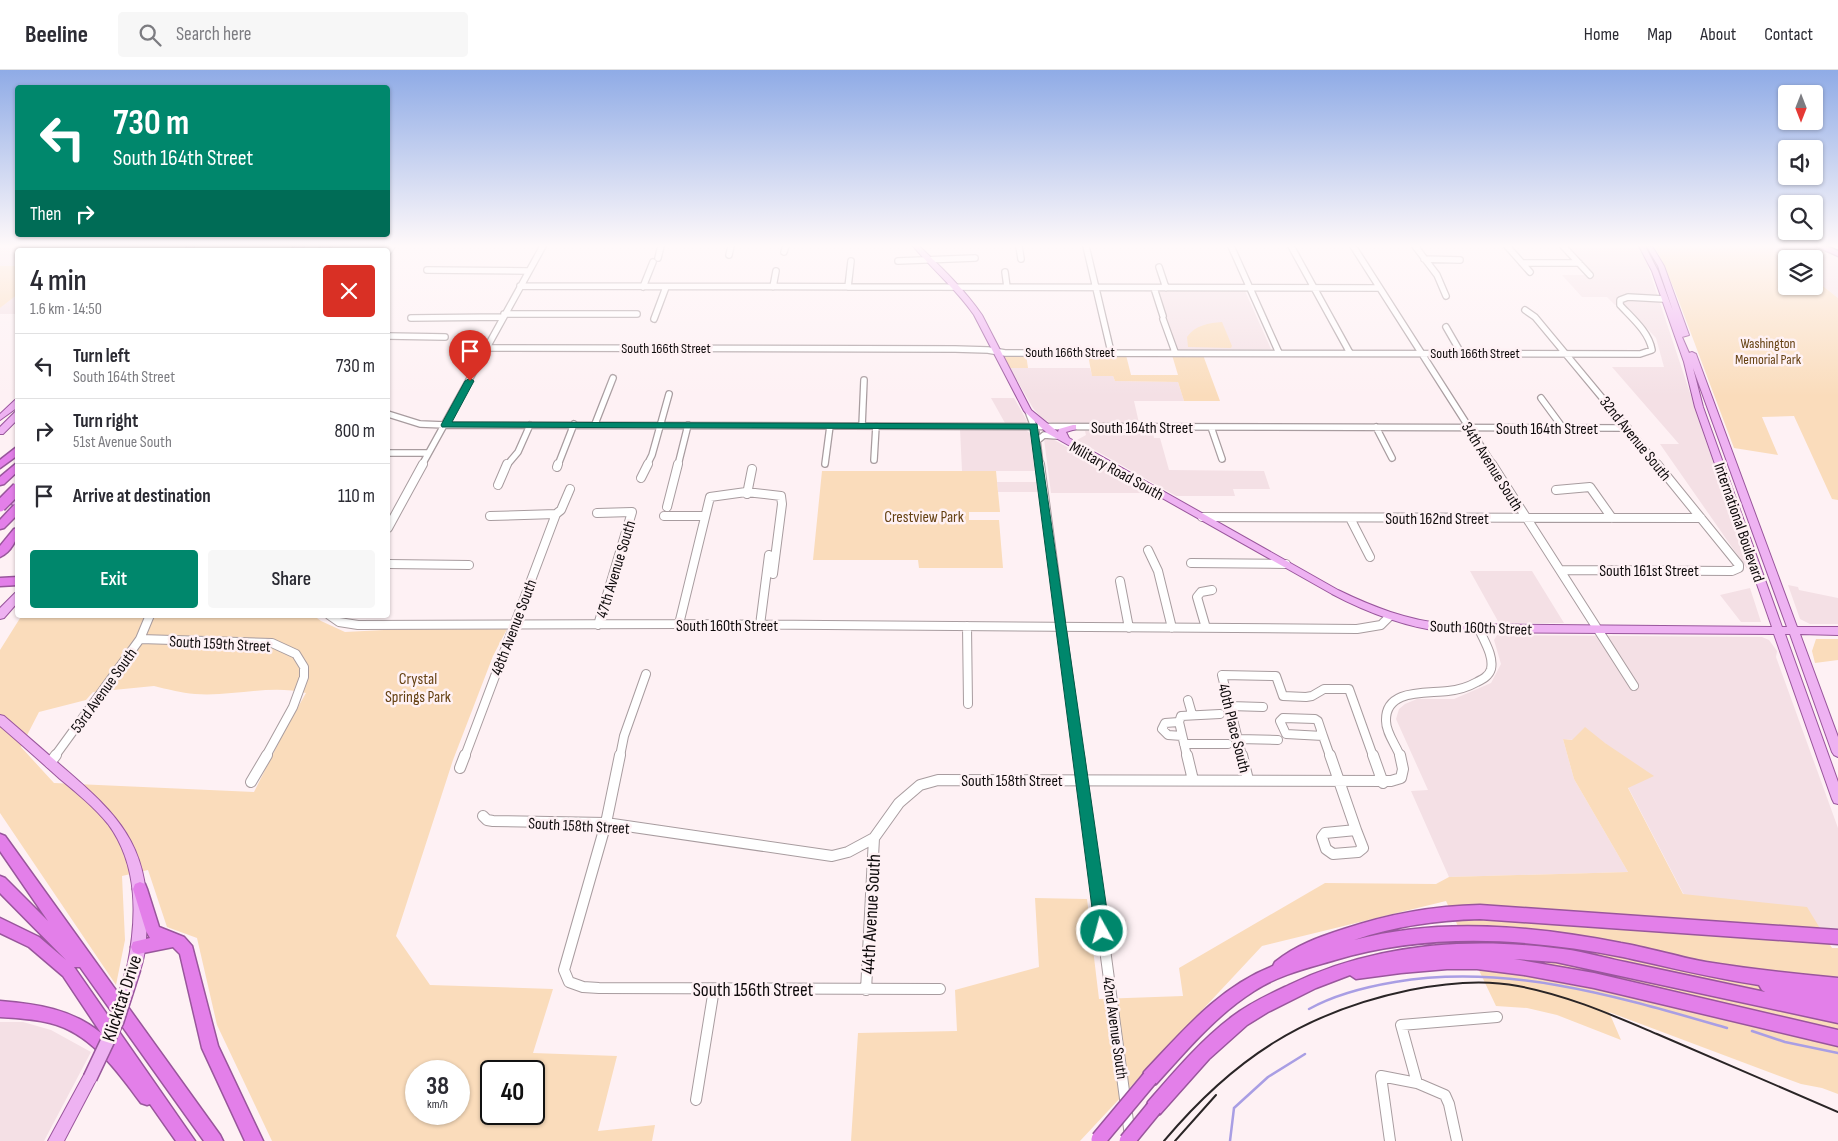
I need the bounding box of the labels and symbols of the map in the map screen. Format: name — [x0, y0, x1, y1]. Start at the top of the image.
north arrow — [1778, 85, 1822, 130]
pin — [449, 330, 491, 381]
park label: Washington Memorial Park — [1735, 335, 1802, 368]
street label: South 166th Street — [621, 340, 711, 357]
street label: South 166th Street — [1025, 344, 1115, 361]
street label: South 166th Street — [1430, 345, 1520, 362]
street label: 32nd Avenue South — [1595, 393, 1675, 485]
street label: South 164th Street — [1091, 419, 1193, 438]
street label: 34th Avenue South — [1457, 419, 1527, 515]
street label: South 164th Street — [1496, 420, 1598, 439]
street label: Military Road South — [1066, 438, 1166, 505]
street label: International Boulevard — [1709, 460, 1768, 585]
park label: Crestview Park — [884, 508, 964, 527]
street label: South 162nd Street — [1385, 510, 1489, 529]
street label: 47th Avenue South — [593, 518, 640, 620]
street label: South 161st Street — [1599, 562, 1699, 581]
street label: 48th Avenue South — [487, 577, 541, 678]
street label: South 160th Street — [676, 617, 778, 636]
street label: South 160th Street — [1430, 617, 1532, 640]
street label: South 159th Street — [169, 632, 271, 657]
street label: 53rd Avenue South — [67, 645, 141, 737]
park label: Crystal Springs Park — [385, 670, 451, 707]
street label: 40th Place South — [1213, 682, 1254, 775]
street label: South 158th Street — [961, 772, 1063, 791]
street label: South 158th Street — [528, 814, 630, 839]
street label: 44th Avenue South — [857, 853, 886, 975]
position arrow — [1075, 904, 1127, 956]
street label: Klickitat Drive — [98, 952, 147, 1045]
street label: 42nd Avenue South — [1098, 976, 1131, 1081]
street label: South 156th Street — [693, 979, 813, 1002]
speed limit sign: 40 — [480, 1060, 545, 1125]

